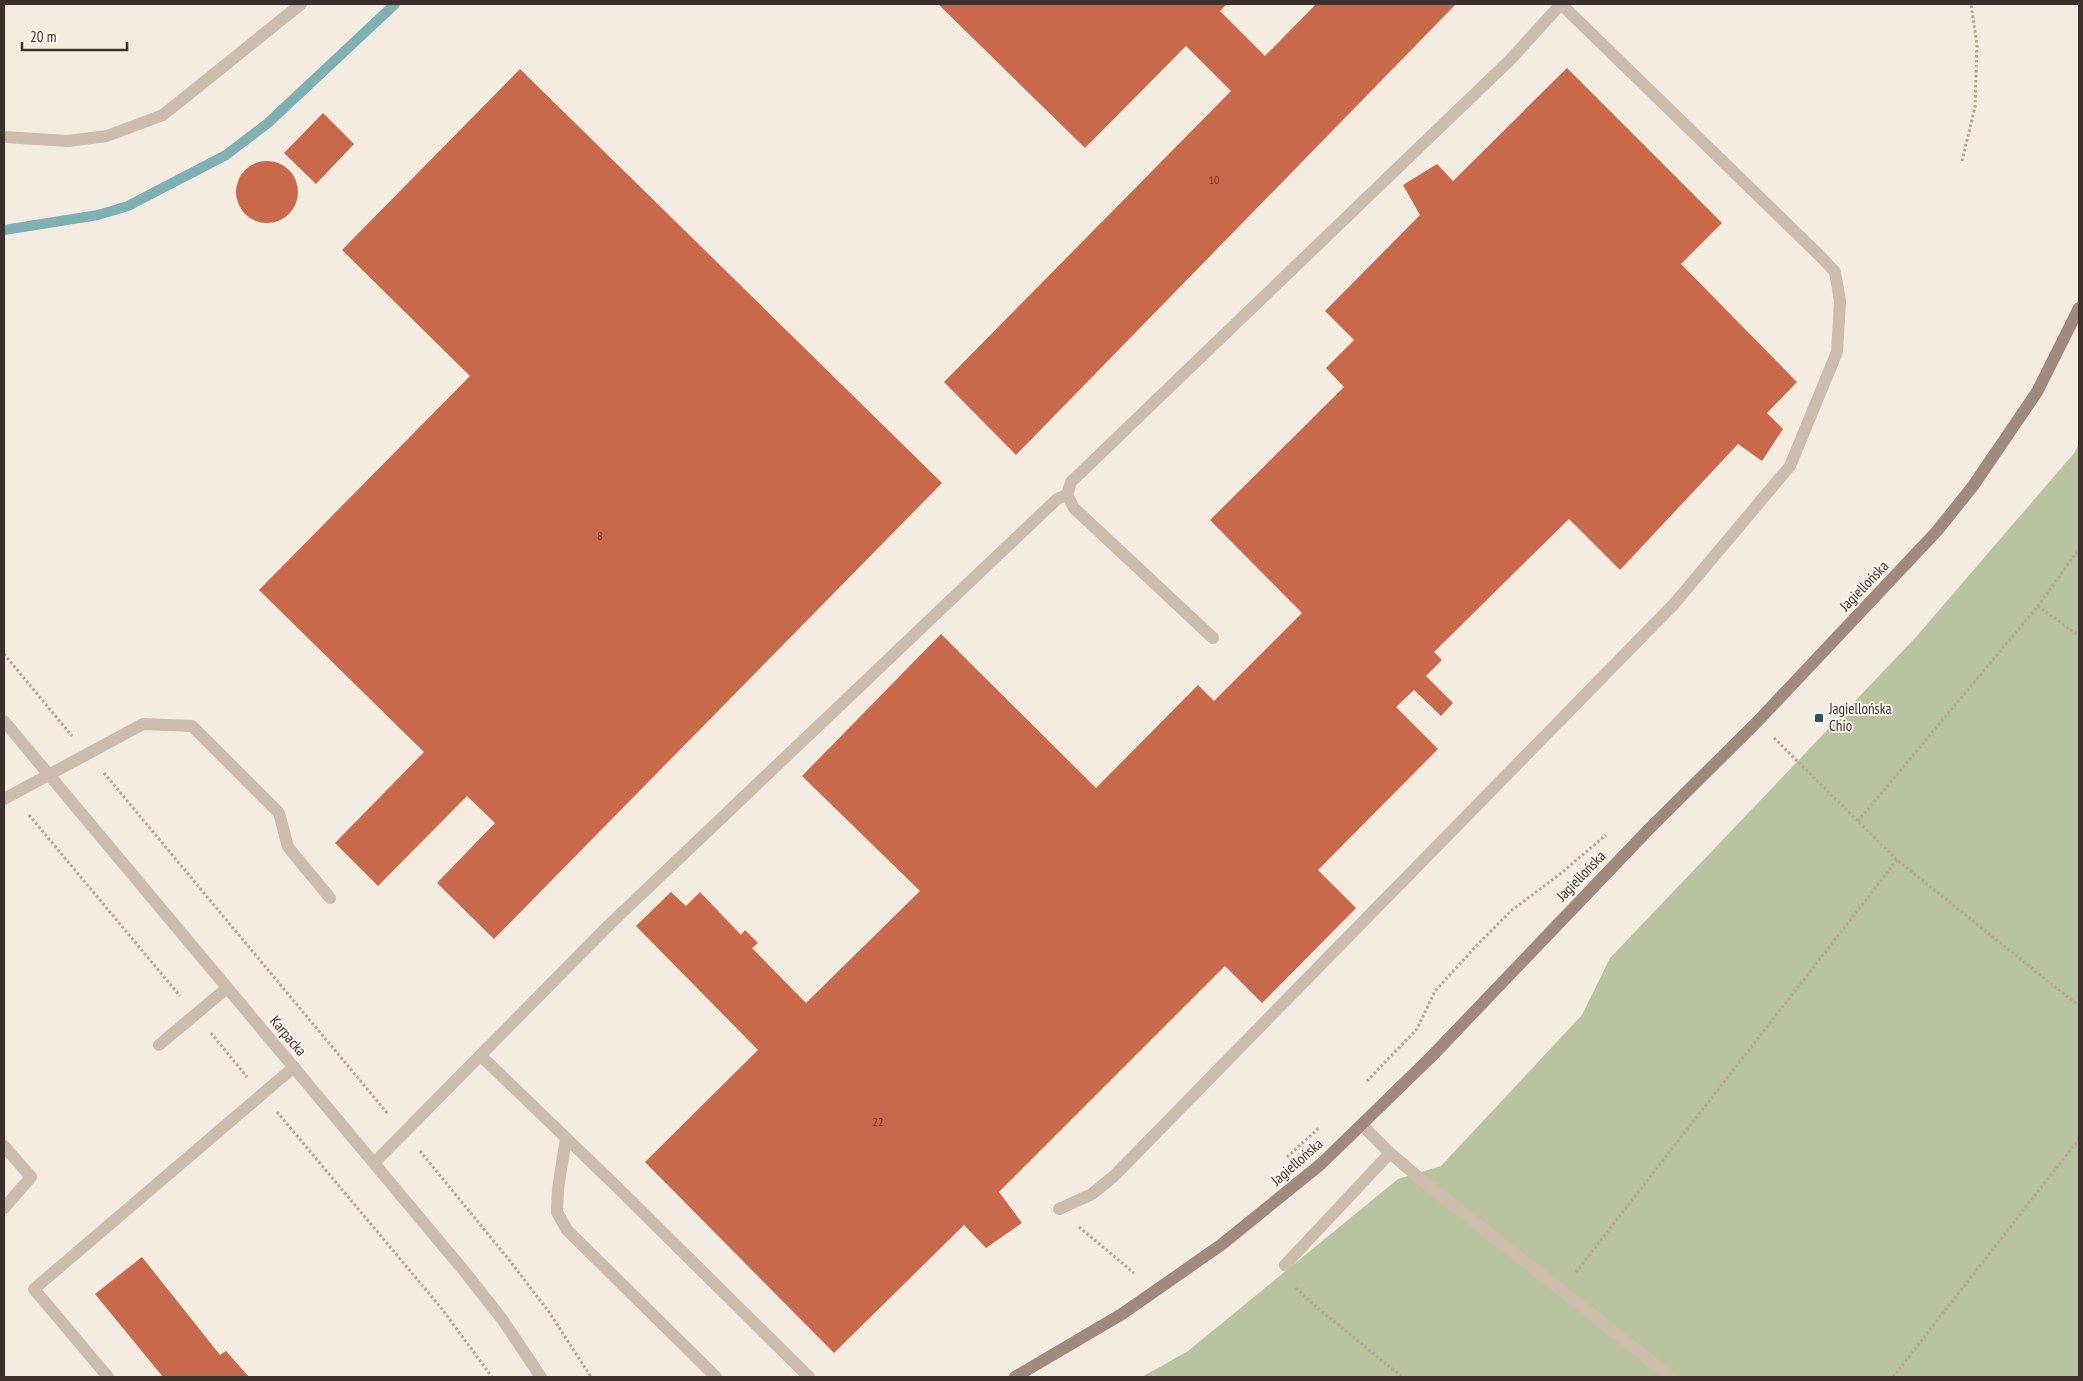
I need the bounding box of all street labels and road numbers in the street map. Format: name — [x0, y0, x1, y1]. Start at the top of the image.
street label: Jagiellońska — [1834, 557, 1892, 615]
street label: Jagiellońska — [1551, 847, 1609, 905]
street label: Karpacka — [266, 1012, 311, 1060]
street label: Jagiellońska — [1266, 1134, 1326, 1190]

